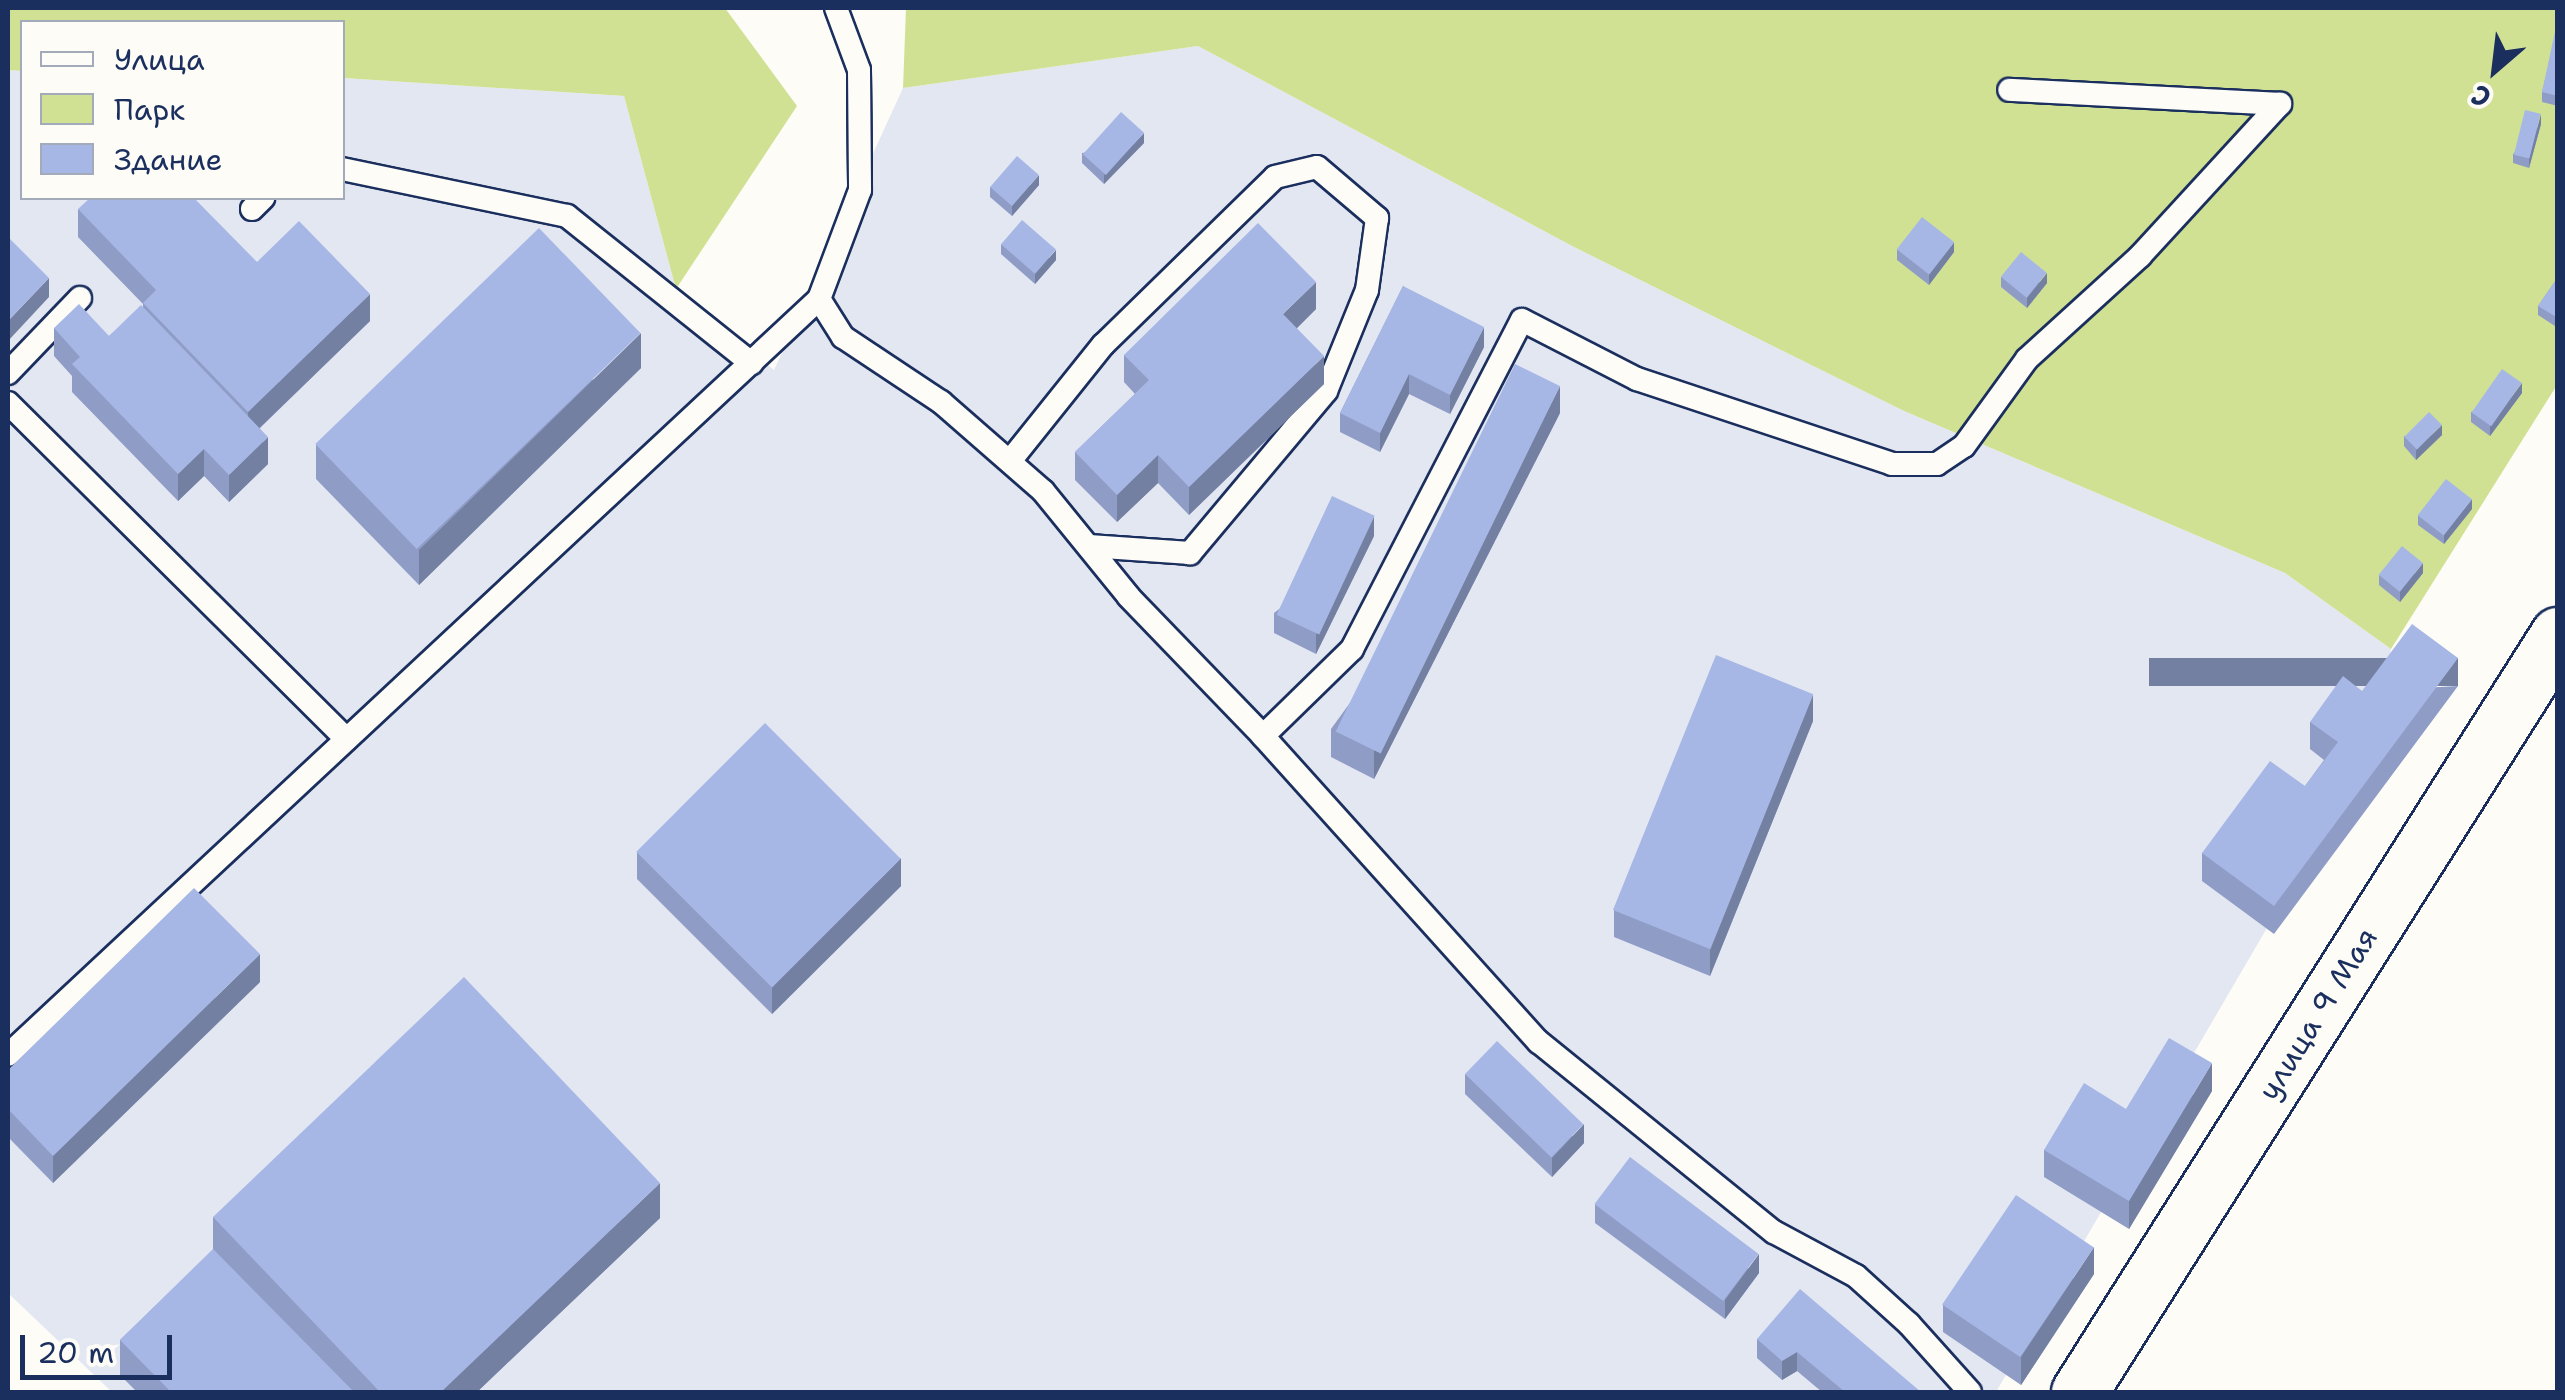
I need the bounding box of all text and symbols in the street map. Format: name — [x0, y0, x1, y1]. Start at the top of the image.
legend — [20, 20, 345, 200]
north arrow — [2445, 20, 2545, 120]
text: Улица — [114, 39, 205, 80]
text: С — [2464, 76, 2497, 117]
text: Парк — [114, 89, 185, 130]
text: Здание — [114, 139, 223, 180]
street label: улица 9 Мая — [2251, 921, 2385, 1107]
scale bar — [25, 1315, 178, 1377]
text: 20 m — [37, 1332, 114, 1373]

